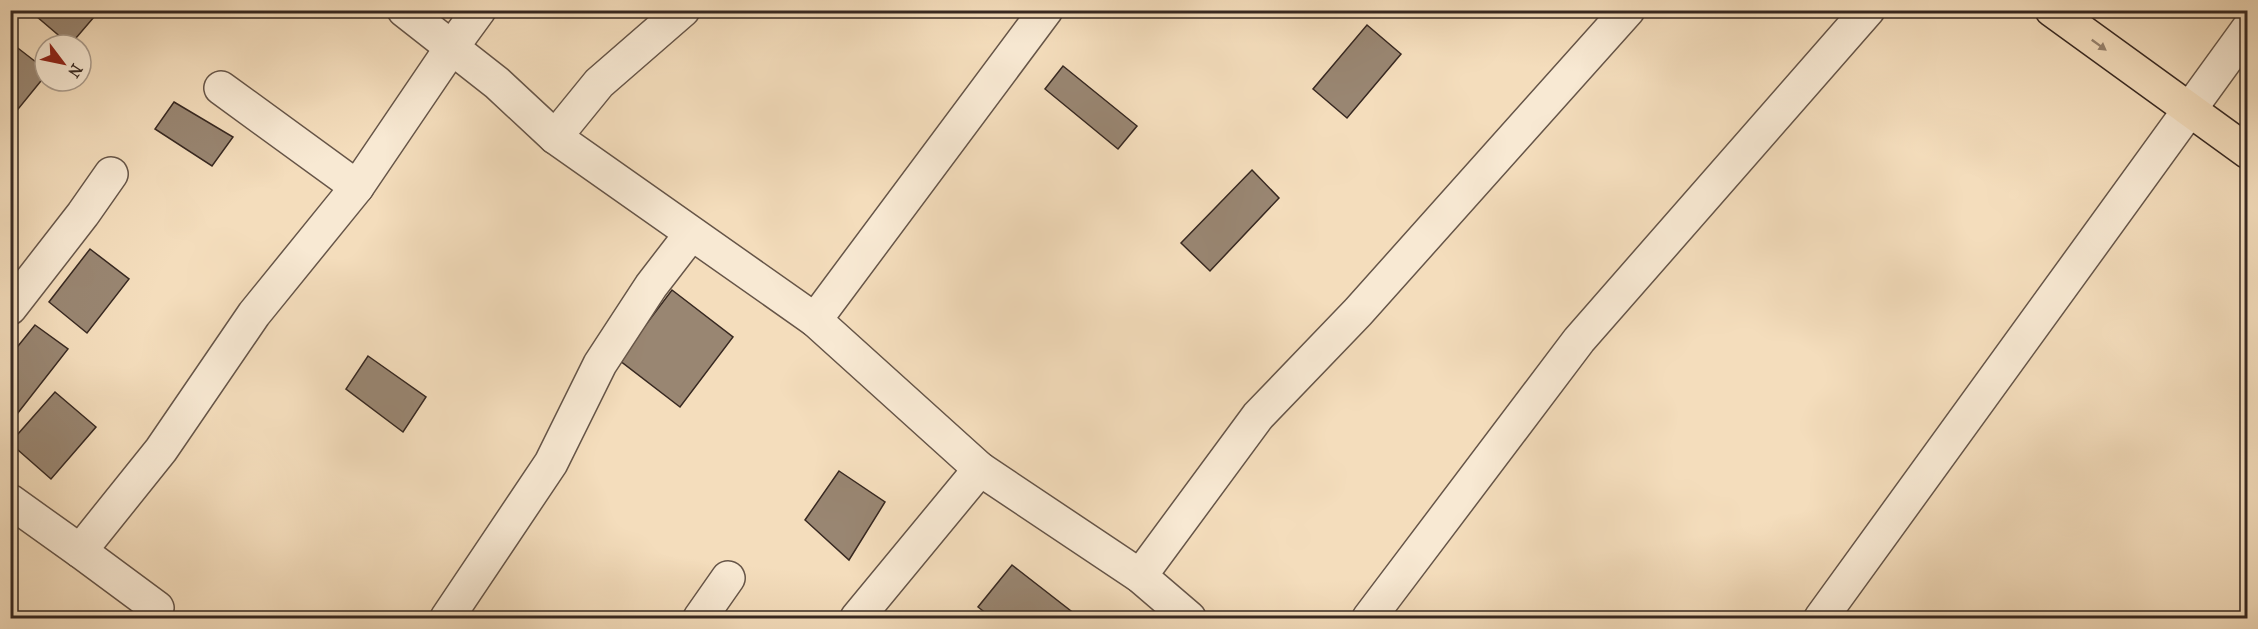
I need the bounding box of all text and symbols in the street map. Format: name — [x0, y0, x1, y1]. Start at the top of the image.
north arrow — [33, 33, 93, 93]
one-way arrow — [2091, 39, 2107, 51]
text: N — [64, 61, 87, 82]

